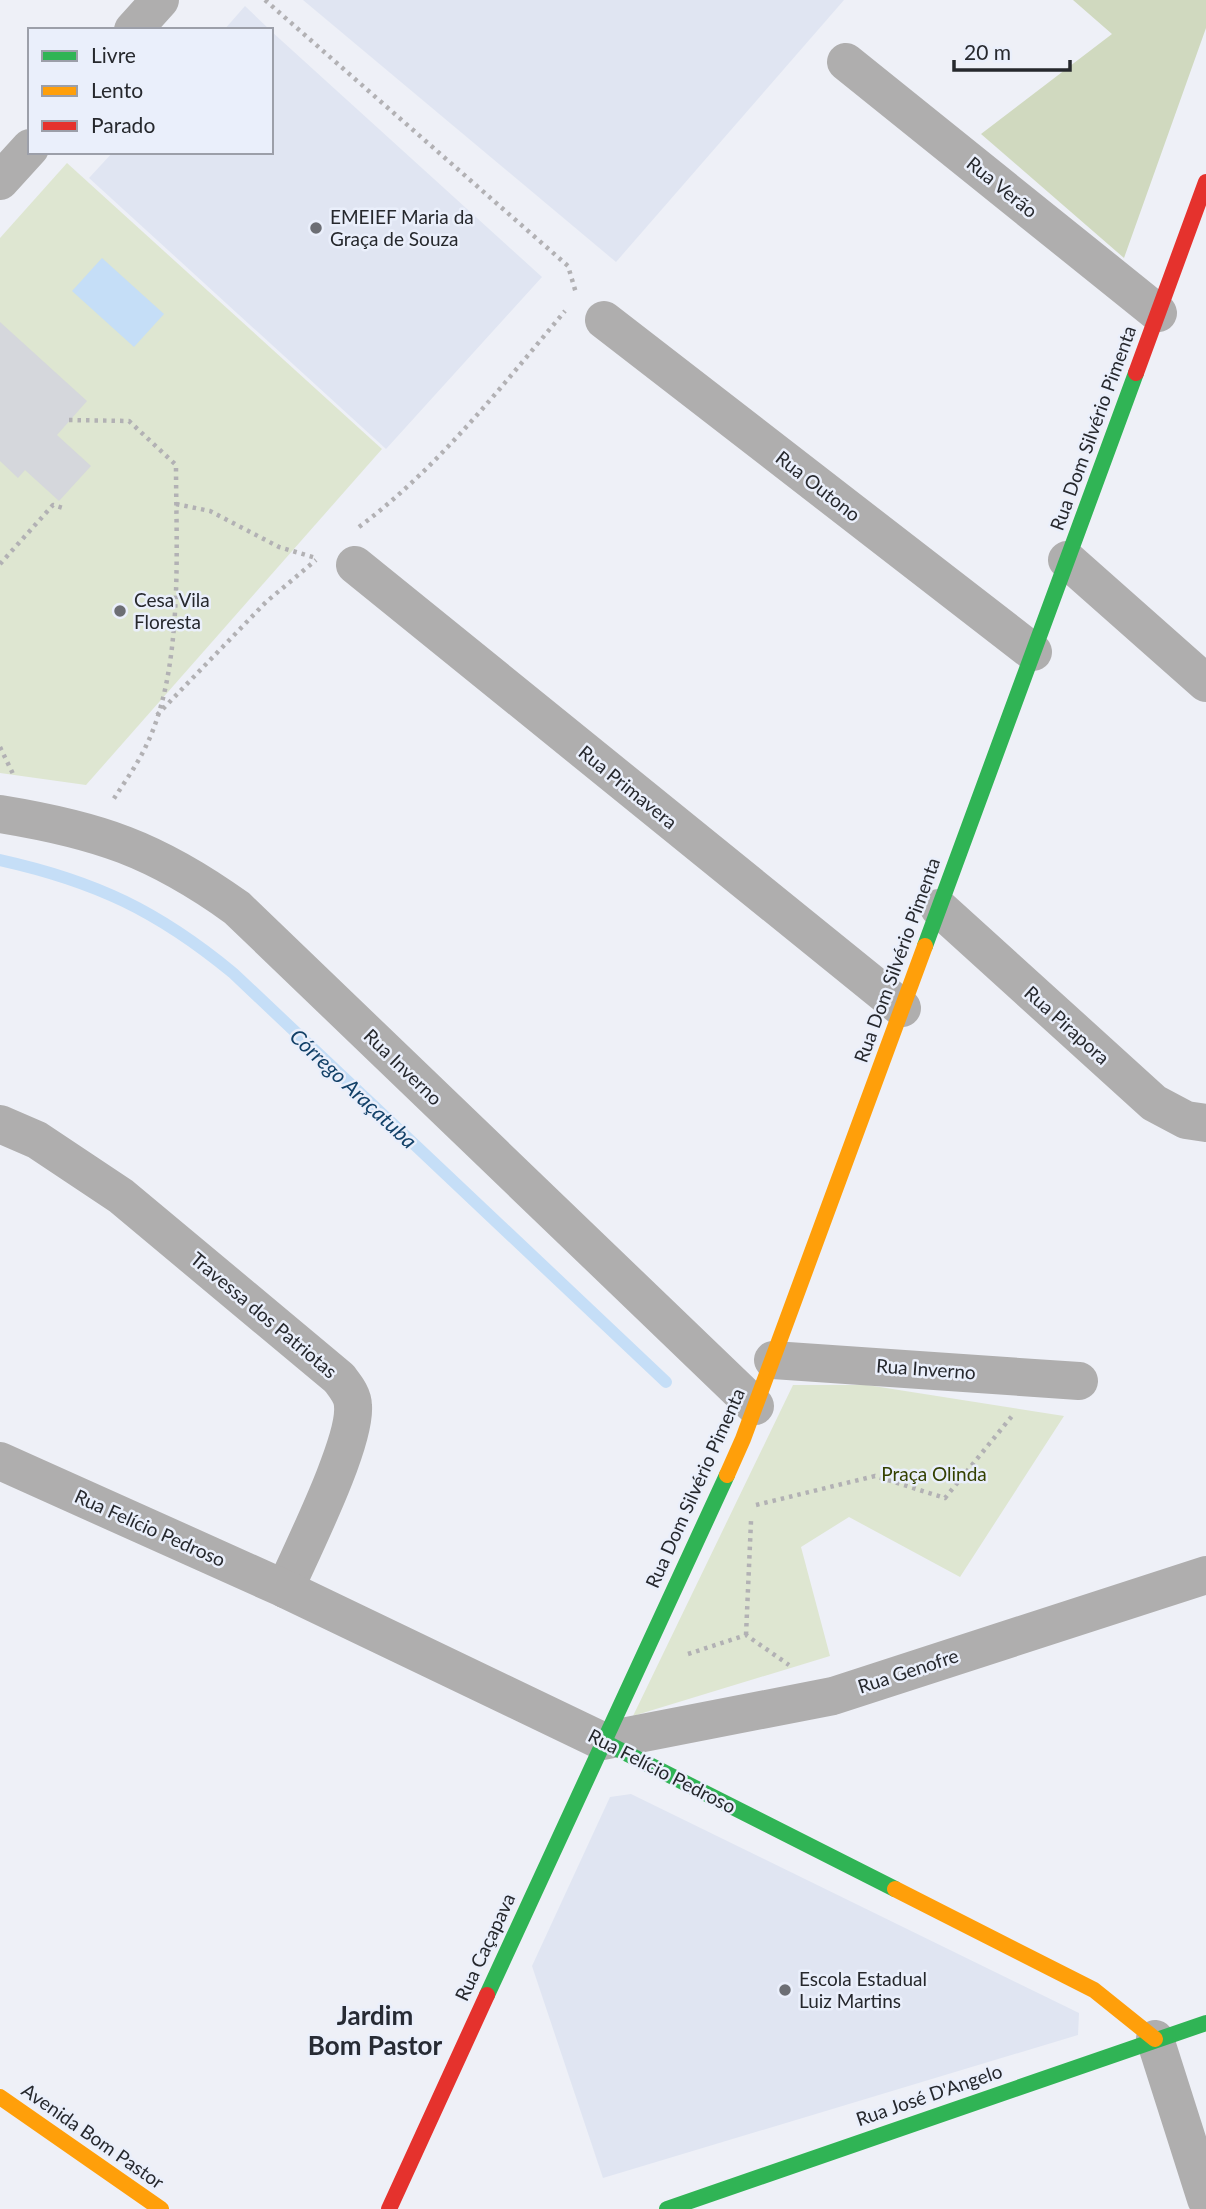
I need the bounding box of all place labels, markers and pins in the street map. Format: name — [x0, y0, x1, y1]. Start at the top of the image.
place label: EMEIEF Maria da Graça de Souza — [330, 205, 474, 250]
marker: EMEIEF Maria da Graça de Souza — [308, 220, 324, 236]
place label: Cesa Vila Floresta — [134, 588, 210, 633]
marker: Cesa Vila Floresta — [112, 603, 128, 619]
place label: Escola Estadual Luiz Martins — [799, 1967, 927, 2012]
marker: Escola Estadual Luiz Martins — [777, 1982, 793, 1998]

